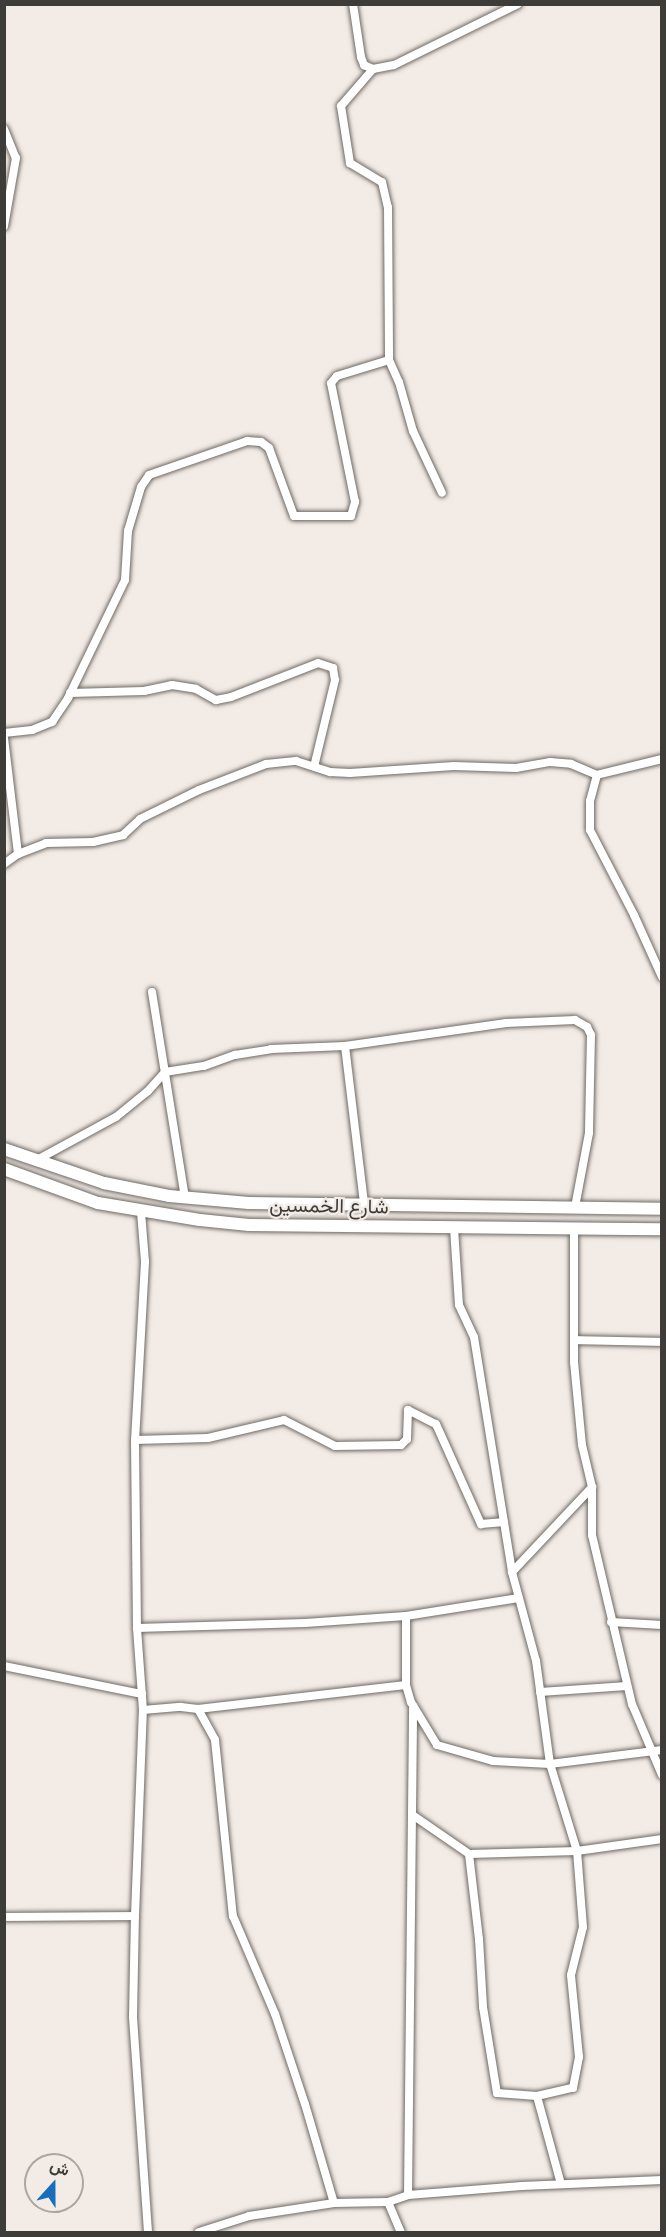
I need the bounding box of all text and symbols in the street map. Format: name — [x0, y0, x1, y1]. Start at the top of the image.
street label: شارع الخمسين — [269, 1193, 389, 1219]
north arrow — [24, 2153, 84, 2213]
text: ش — [48, 2155, 72, 2180]

